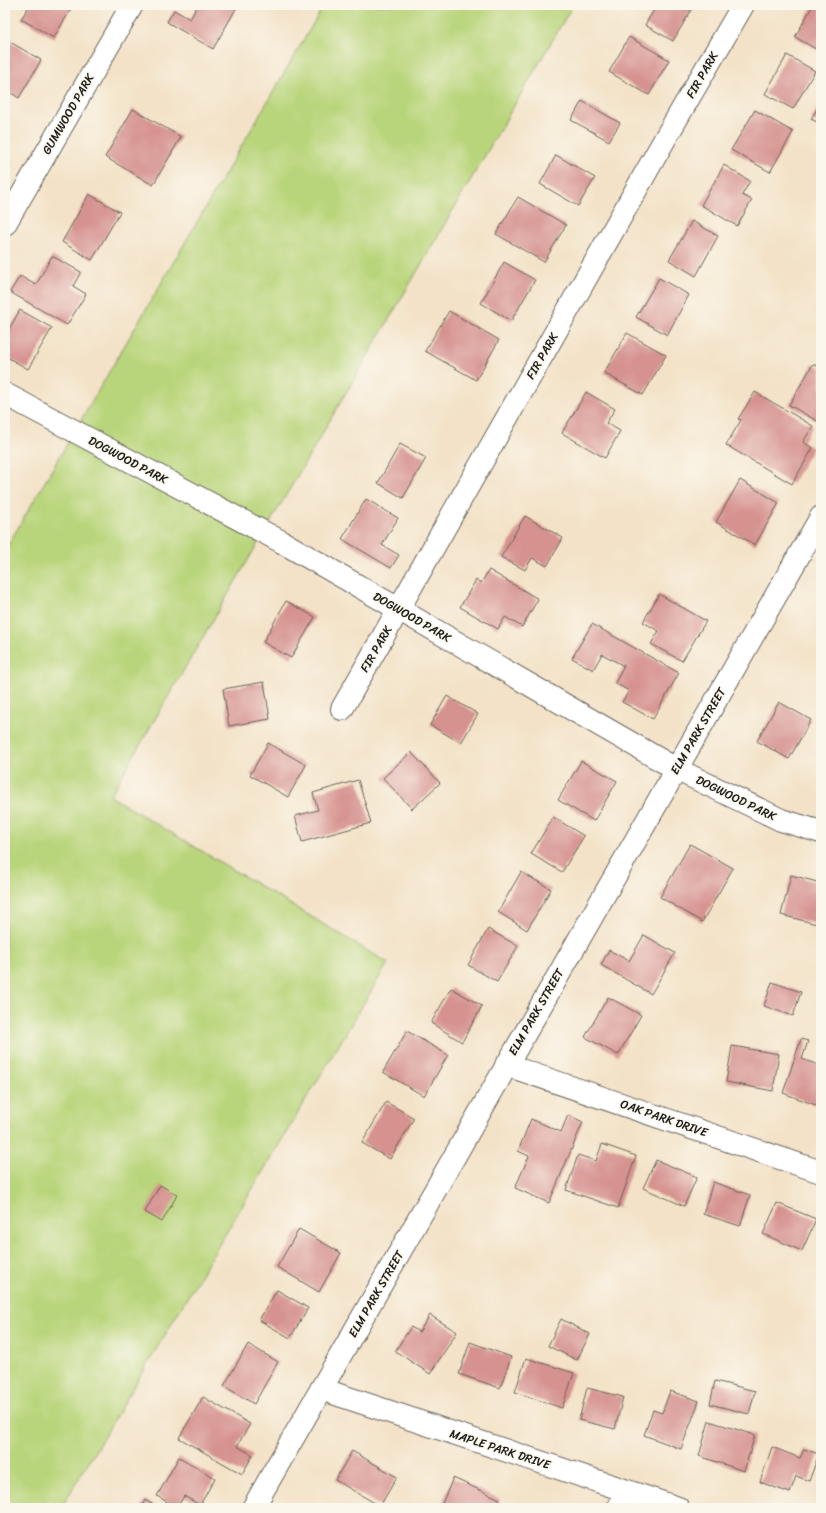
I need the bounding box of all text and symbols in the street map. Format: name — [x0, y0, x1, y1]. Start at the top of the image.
street label: FIR PARK — [680, 47, 725, 103]
street label: GUMWOOD PARK — [36, 69, 100, 159]
street label: FIR PARK — [520, 328, 565, 384]
street label: DOGWOOD PARK — [84, 430, 172, 491]
street label: DOGWOOD PARK — [369, 586, 456, 649]
street label: FIR PARK — [354, 621, 399, 677]
street label: ELM PARK STREET — [664, 682, 732, 779]
street label: DOGWOOD PARK — [692, 769, 781, 827]
street label: ELM PARK STREET — [502, 963, 570, 1060]
street label: OAK PARK DRIVE — [617, 1093, 712, 1144]
street label: ELM PARK STREET — [342, 1245, 410, 1342]
street label: MAPLE PARK DRIVE — [447, 1422, 554, 1476]

